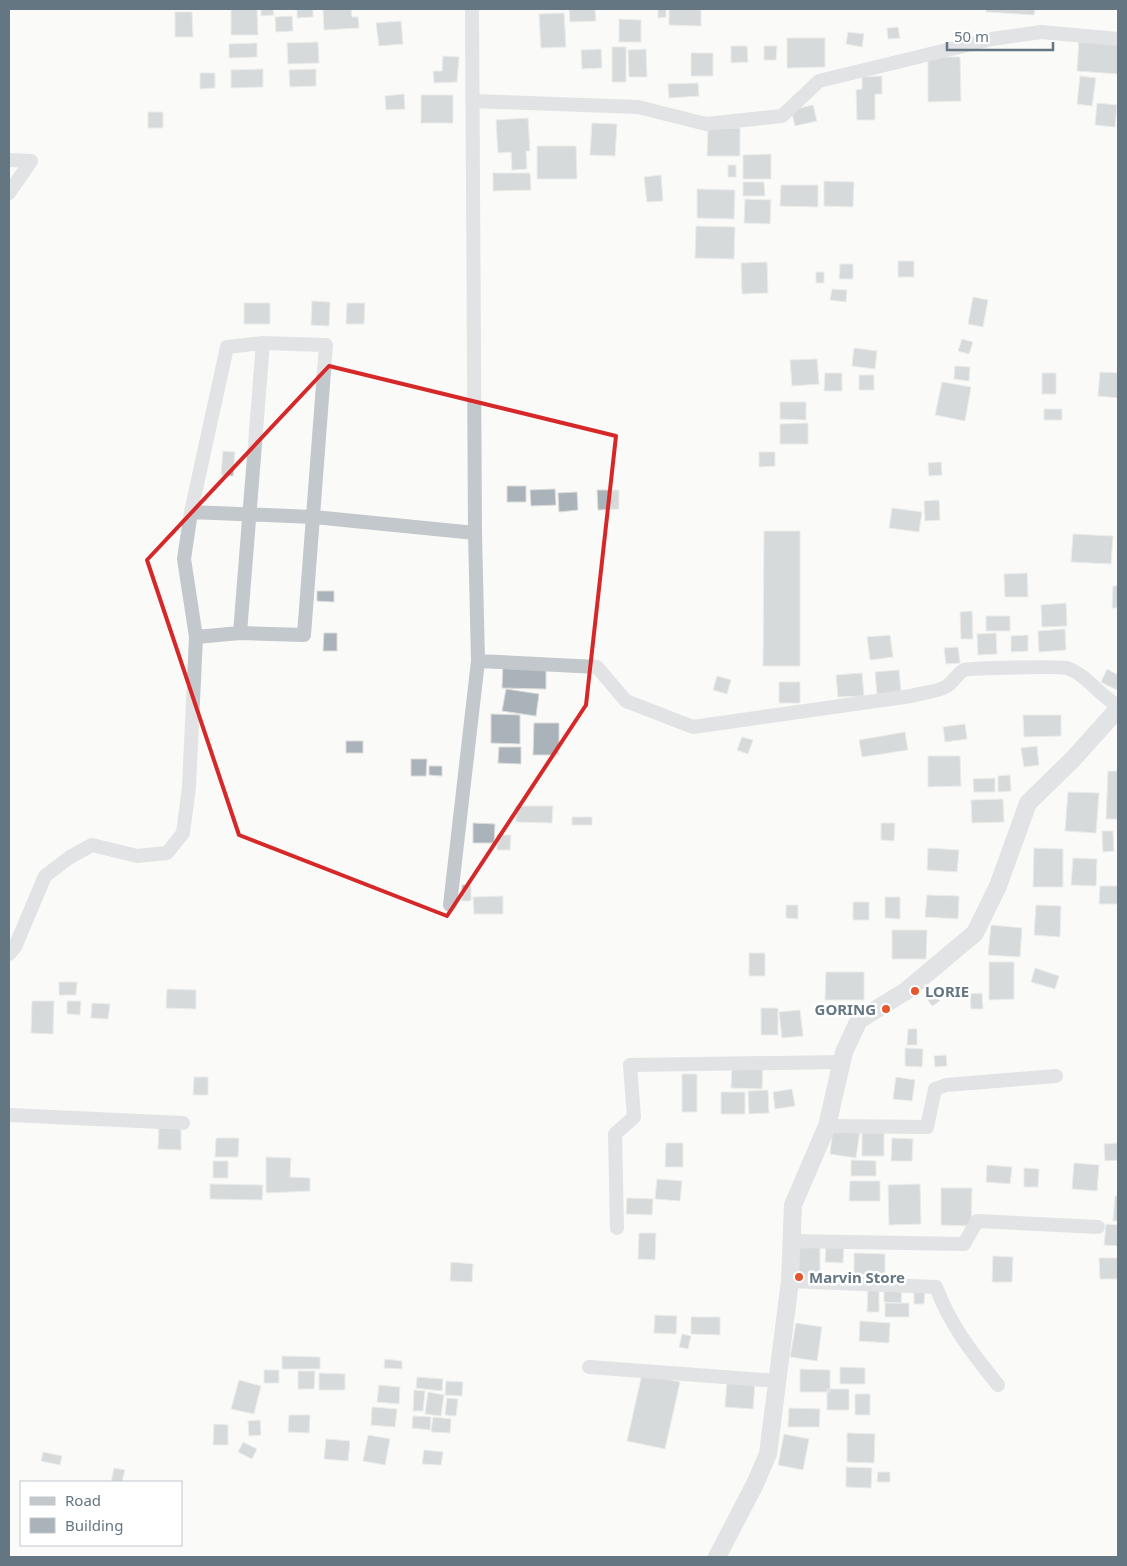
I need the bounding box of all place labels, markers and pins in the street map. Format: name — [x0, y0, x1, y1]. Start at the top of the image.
place label: LORIE — [925, 981, 969, 1001]
marker: LORIE — [909, 985, 921, 997]
place label: GORING — [815, 999, 876, 1019]
marker: GORING — [880, 1003, 892, 1015]
place label: Marvin Store — [809, 1267, 905, 1287]
marker: Marvin Store — [793, 1271, 805, 1283]

